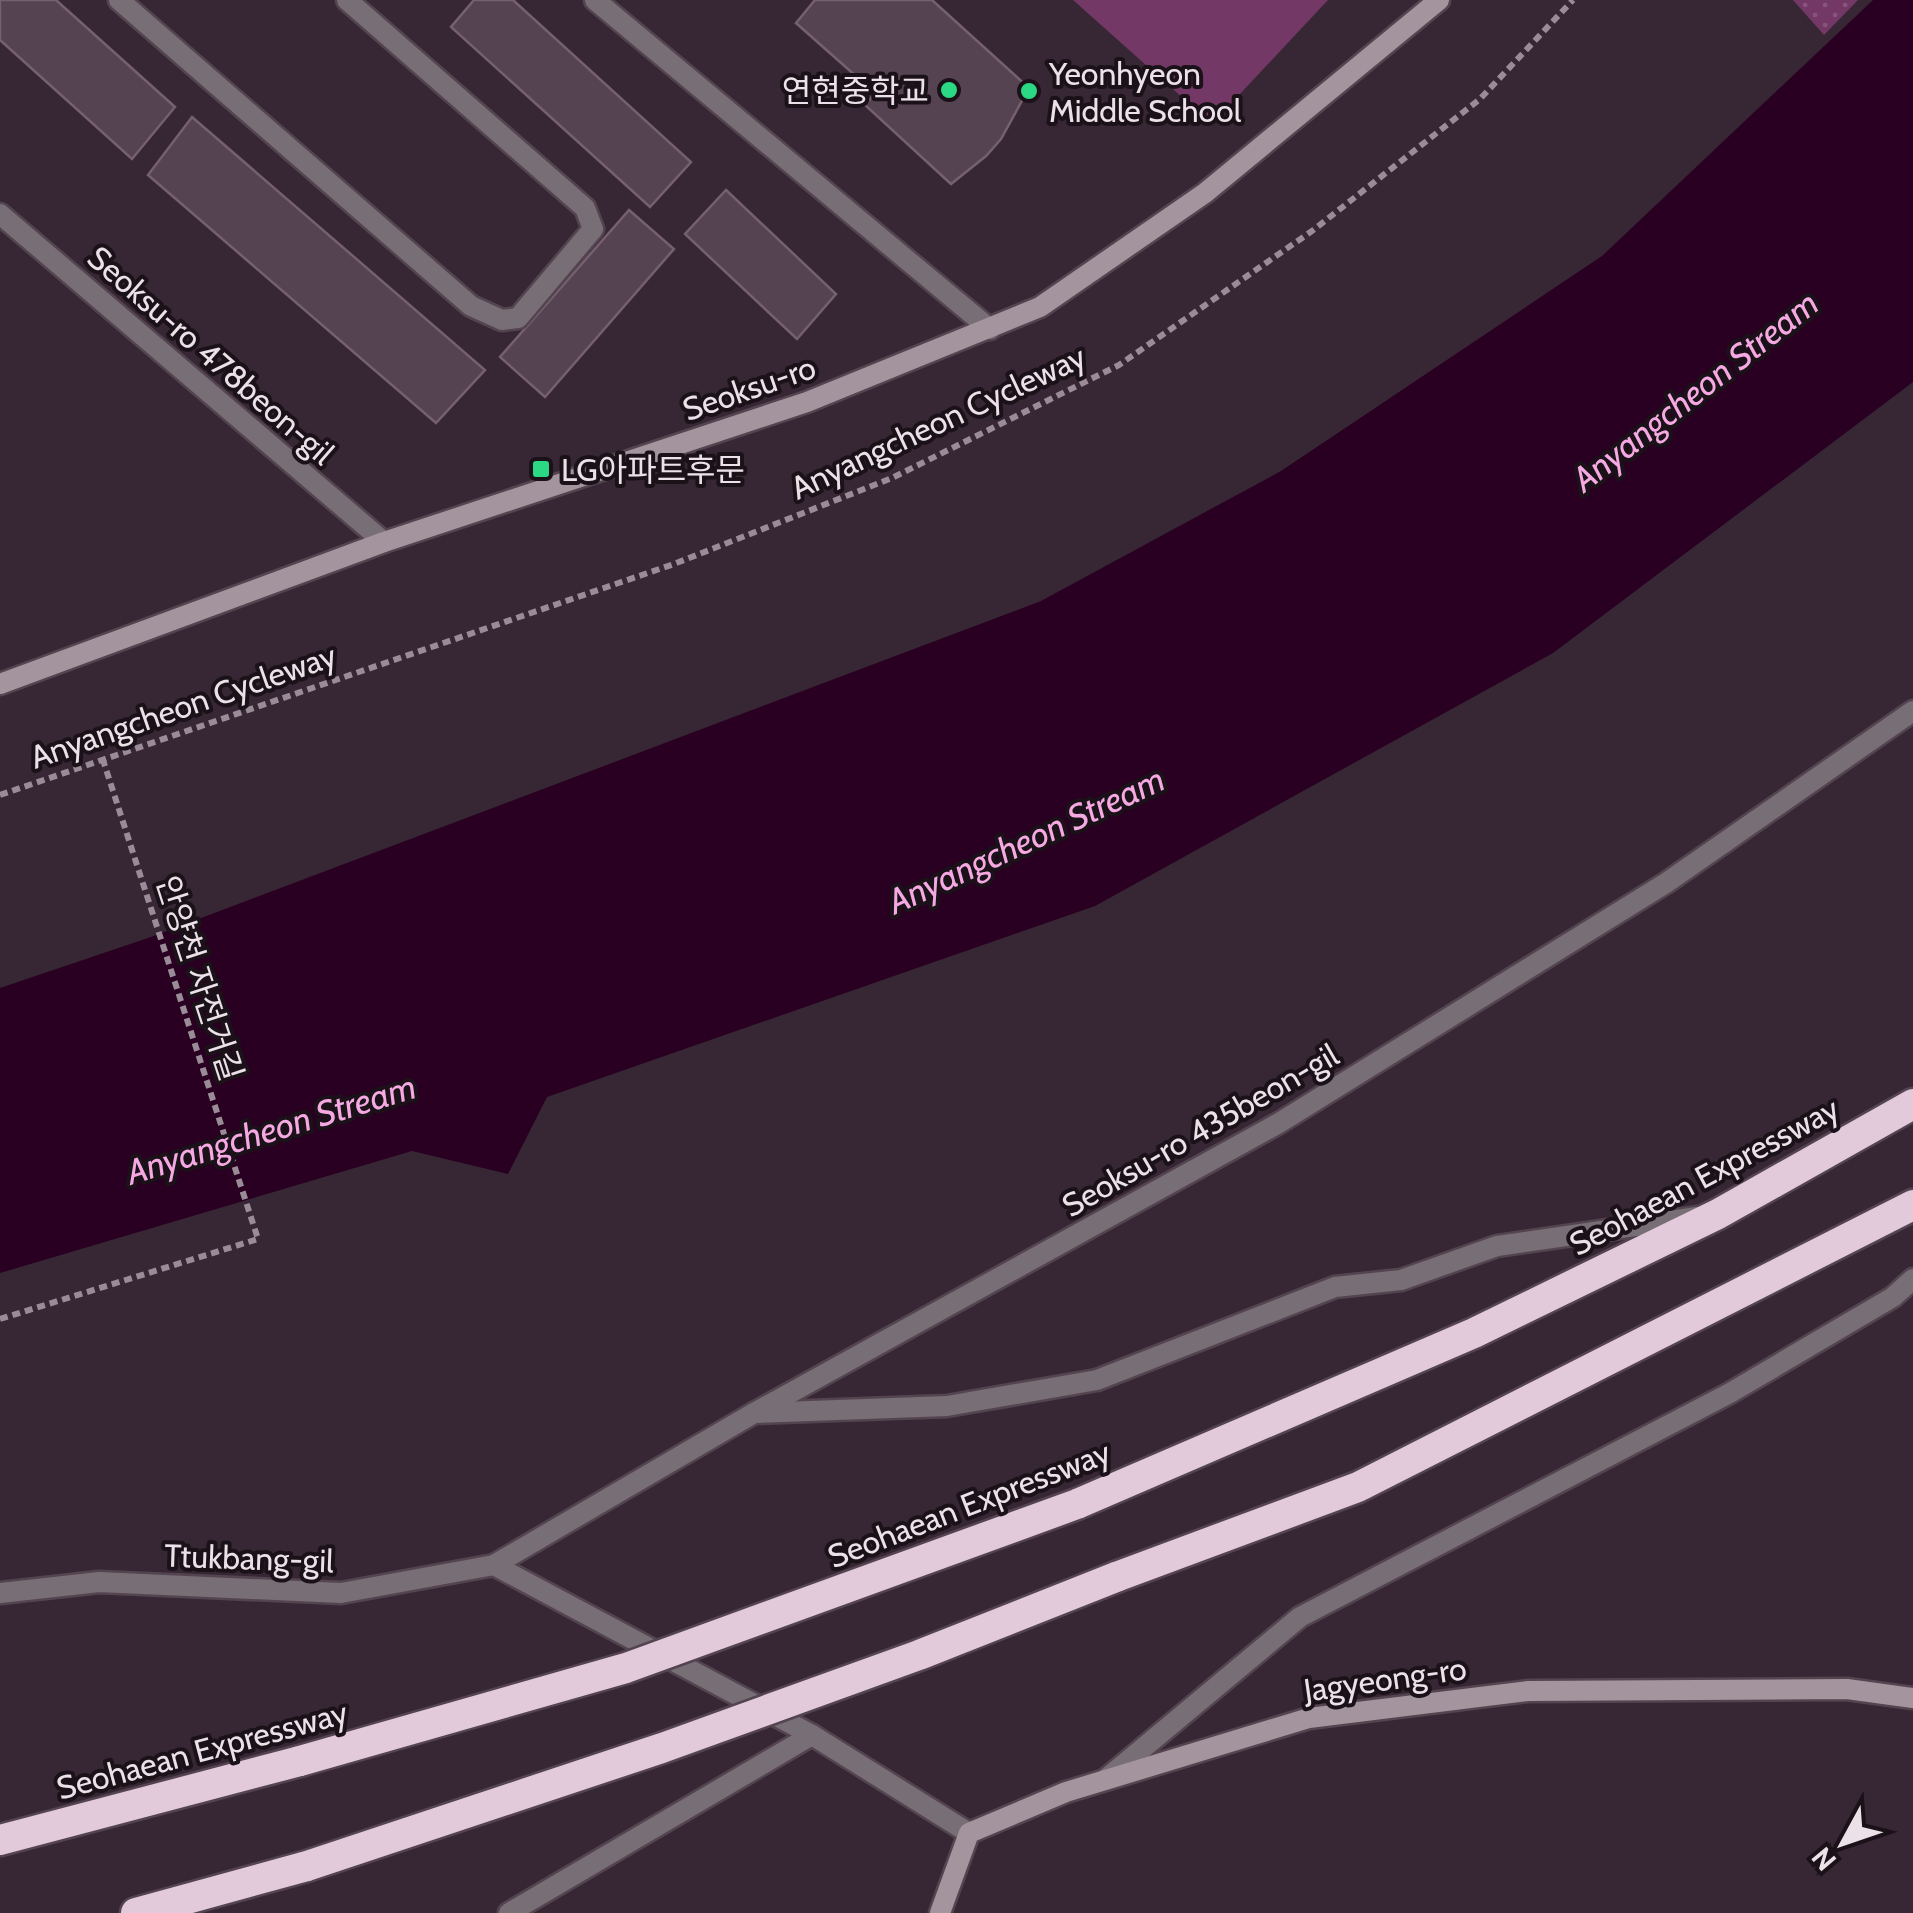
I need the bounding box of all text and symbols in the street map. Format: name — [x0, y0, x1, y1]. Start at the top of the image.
place label: Yeonhyeon Middle School — [1048, 54, 1242, 130]
place label: 연현중학교 — [782, 71, 929, 110]
marker: 연현중학교 — [938, 79, 960, 101]
marker: Yeonhyeon Middle School — [1018, 80, 1040, 102]
street label: Seoksu-ro 478beon-gil — [80, 238, 342, 473]
water label: Anyangcheon Stream — [1562, 282, 1827, 502]
street label: Anyangcheon Cycleway — [784, 337, 1092, 507]
street label: Seoksu-ro — [677, 347, 821, 429]
place label: LG아파트후문 — [561, 450, 745, 489]
marker: LG아파트후문 — [530, 458, 552, 480]
street label: Anyangcheon Cycleway — [25, 635, 341, 777]
water label: Anyangcheon Stream — [879, 757, 1171, 924]
street label: 안양천 자전거길 — [149, 871, 251, 1085]
street label: Seoksu-ro 435beon-gil — [1055, 1035, 1345, 1225]
water label: Anyangcheon Stream — [119, 1065, 421, 1194]
street label: Seohaean Expressway — [1563, 1088, 1845, 1264]
street label: Seohaean Expressway — [822, 1432, 1116, 1576]
street label: Ttukbang-gil — [164, 1536, 335, 1580]
street label: Jagyeong-ro — [1300, 1648, 1469, 1710]
street label: Seohaean Expressway — [52, 1692, 352, 1808]
north arrow — [1793, 1793, 1893, 1893]
text: N — [1804, 1841, 1843, 1878]

